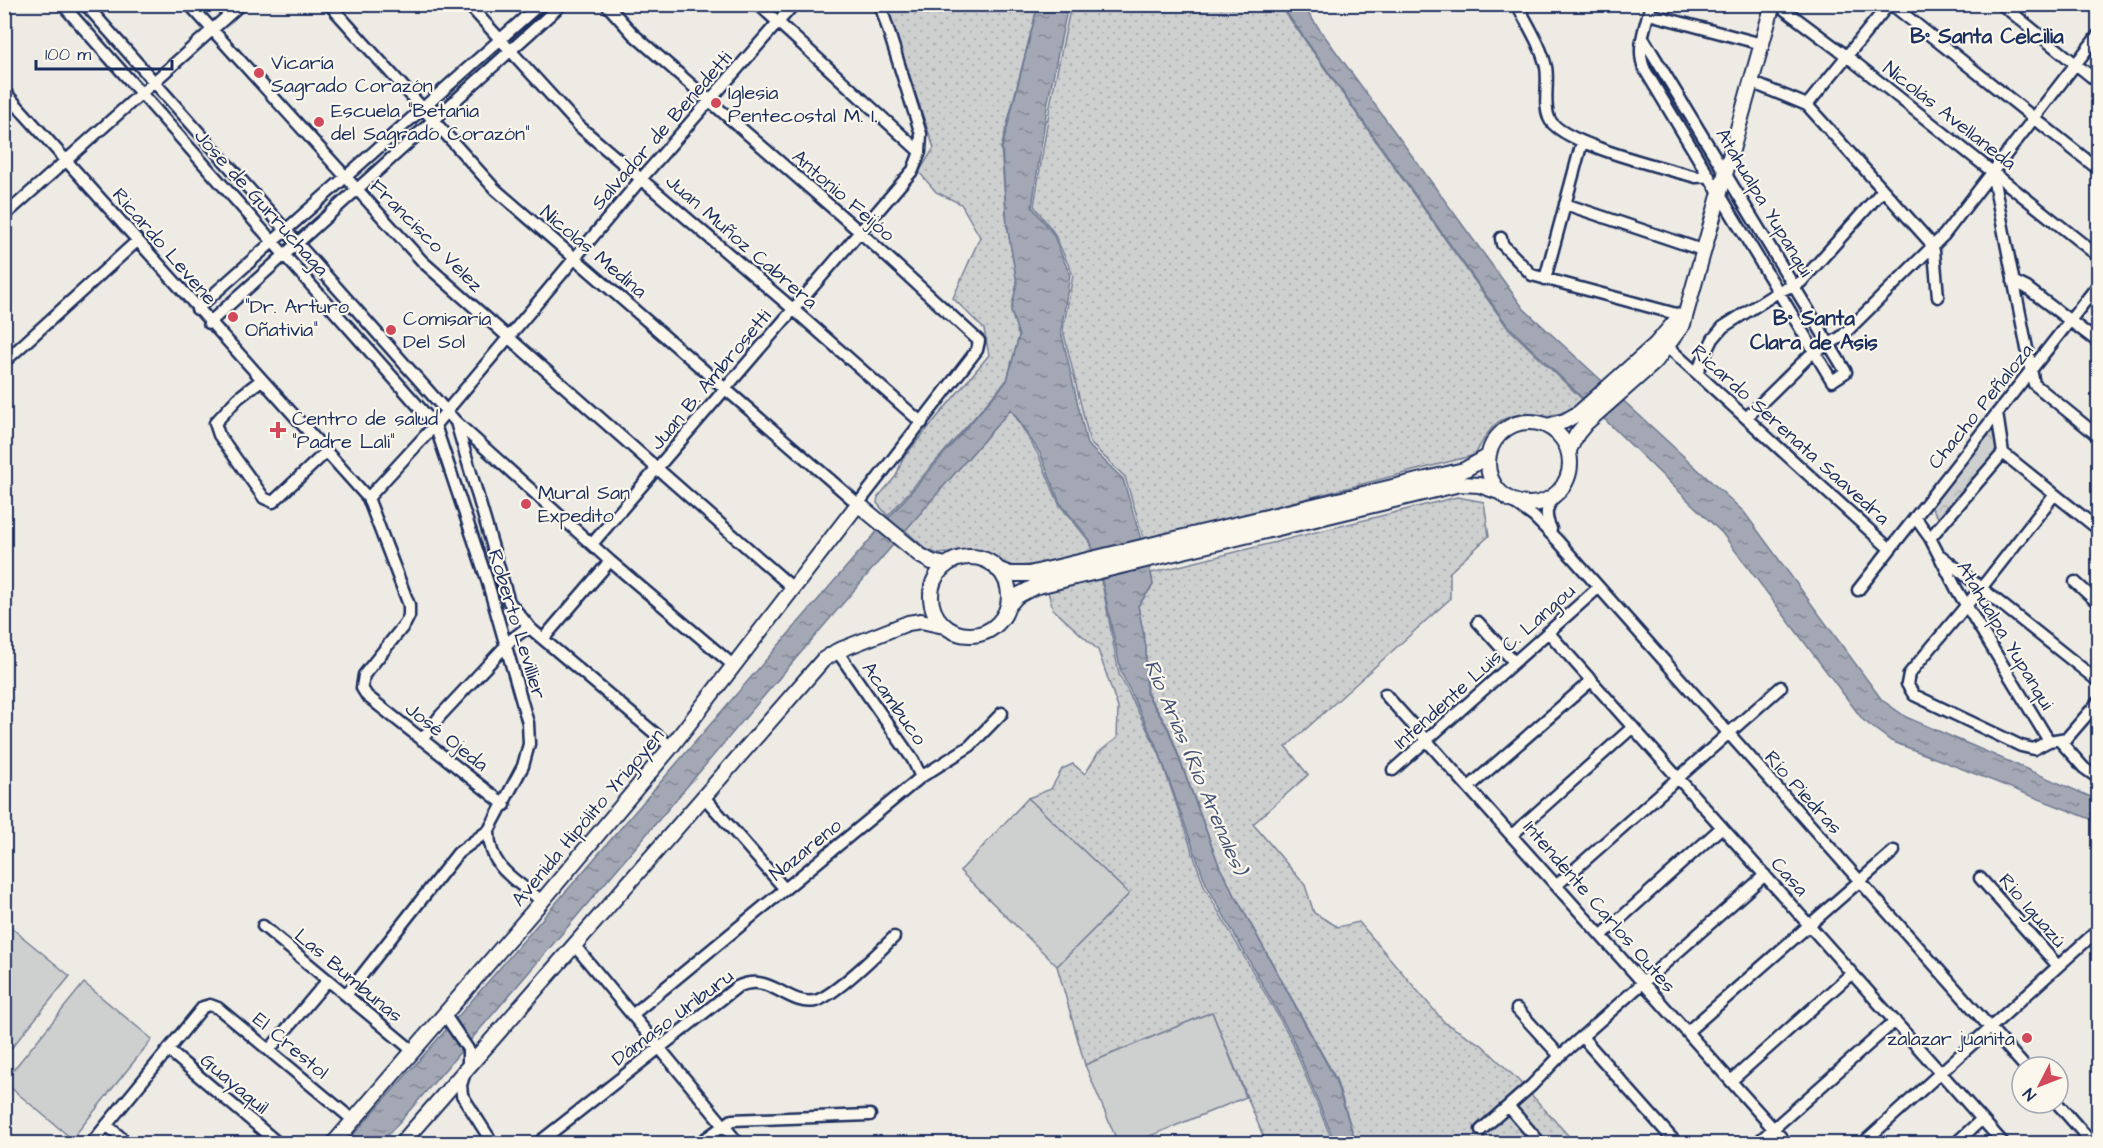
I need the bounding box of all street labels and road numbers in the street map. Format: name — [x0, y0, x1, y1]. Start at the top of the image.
street label: Salvador de Benedetti — [585, 45, 739, 216]
street label: Nicolás Avellaneda — [1877, 55, 2022, 177]
street label: Jose de Gurruchaga — [187, 123, 335, 283]
street label: Atahualpa Yupanqui — [1709, 123, 1820, 282]
street label: Antonio Feijóo — [786, 143, 901, 248]
street label: Juan Muñoz Cabrera — [659, 168, 824, 316]
street label: Francisco Velez — [363, 173, 489, 299]
street label: Ricardo Levene — [105, 182, 223, 312]
street label: Nicolas Medina — [534, 199, 653, 305]
street label: Juan B. Ambrosetti — [644, 303, 778, 456]
street label: Ricardo Serenata Saavedra — [1685, 338, 1896, 532]
street label: Chacho Peñaloza — [1921, 338, 2040, 475]
street label: Roberto Levillier — [481, 546, 553, 703]
street label: Atahualpa Yupanqui — [1950, 556, 2061, 715]
street label: Intendente Luis C. Langou — [1388, 577, 1582, 757]
street label: Acambuco — [855, 656, 933, 751]
street label: José Ojeda — [399, 695, 494, 778]
street label: Avenida Hipólito Yrigoyen — [505, 723, 671, 913]
street label: Río Piedras — [1758, 744, 1849, 841]
street label: Nazareno — [763, 812, 848, 888]
street label: Intendente Carlos Outes — [1516, 814, 1682, 999]
street label: Casa — [1764, 851, 1815, 903]
street label: Rio Iguazú — [1991, 867, 2072, 955]
street label: Las Bumbunas — [288, 922, 409, 1029]
street label: Dámaso Uriburu — [606, 963, 739, 1073]
street label: El Crestol — [246, 1006, 334, 1086]
street label: Guayaquil — [193, 1047, 275, 1122]

